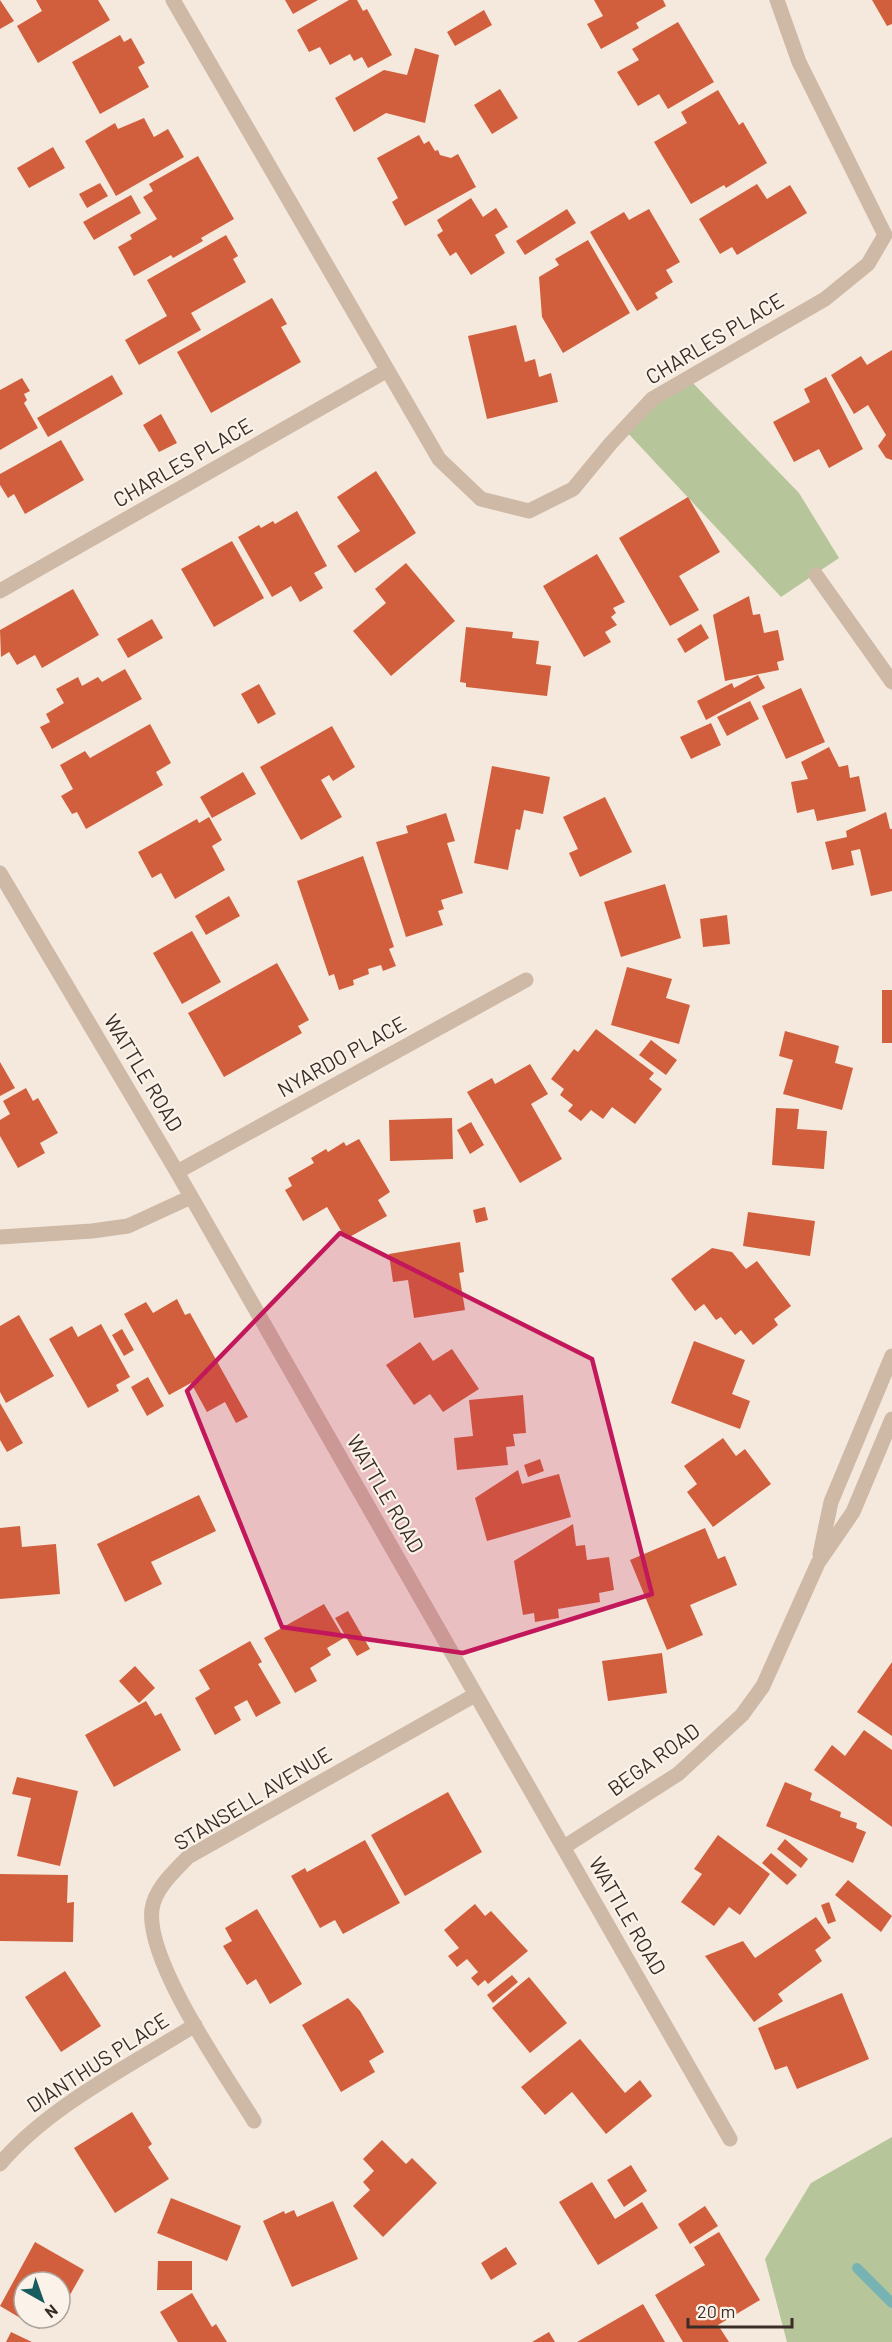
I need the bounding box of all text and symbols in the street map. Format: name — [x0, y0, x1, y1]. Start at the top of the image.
street label: CHARLES PLACE — [641, 287, 788, 389]
street label: CHARLES PLACE — [108, 412, 256, 512]
street label: WATTLE ROAD — [100, 1009, 189, 1135]
street label: NYARDO PLACE — [273, 1010, 410, 1101]
street label: WATTLE ROAD — [342, 1430, 430, 1557]
street label: BEGA ROAD — [602, 1717, 704, 1800]
street label: STANSELL AVENUE — [169, 1741, 336, 1855]
street label: WATTLE ROAD — [584, 1852, 672, 1979]
street label: DIANTHUS PLACE — [21, 2007, 173, 2117]
north arrow — [12, 2270, 72, 2330]
scale bar — [688, 2291, 792, 2329]
text: 20 m — [697, 2300, 735, 2322]
text: N — [42, 2301, 62, 2323]

